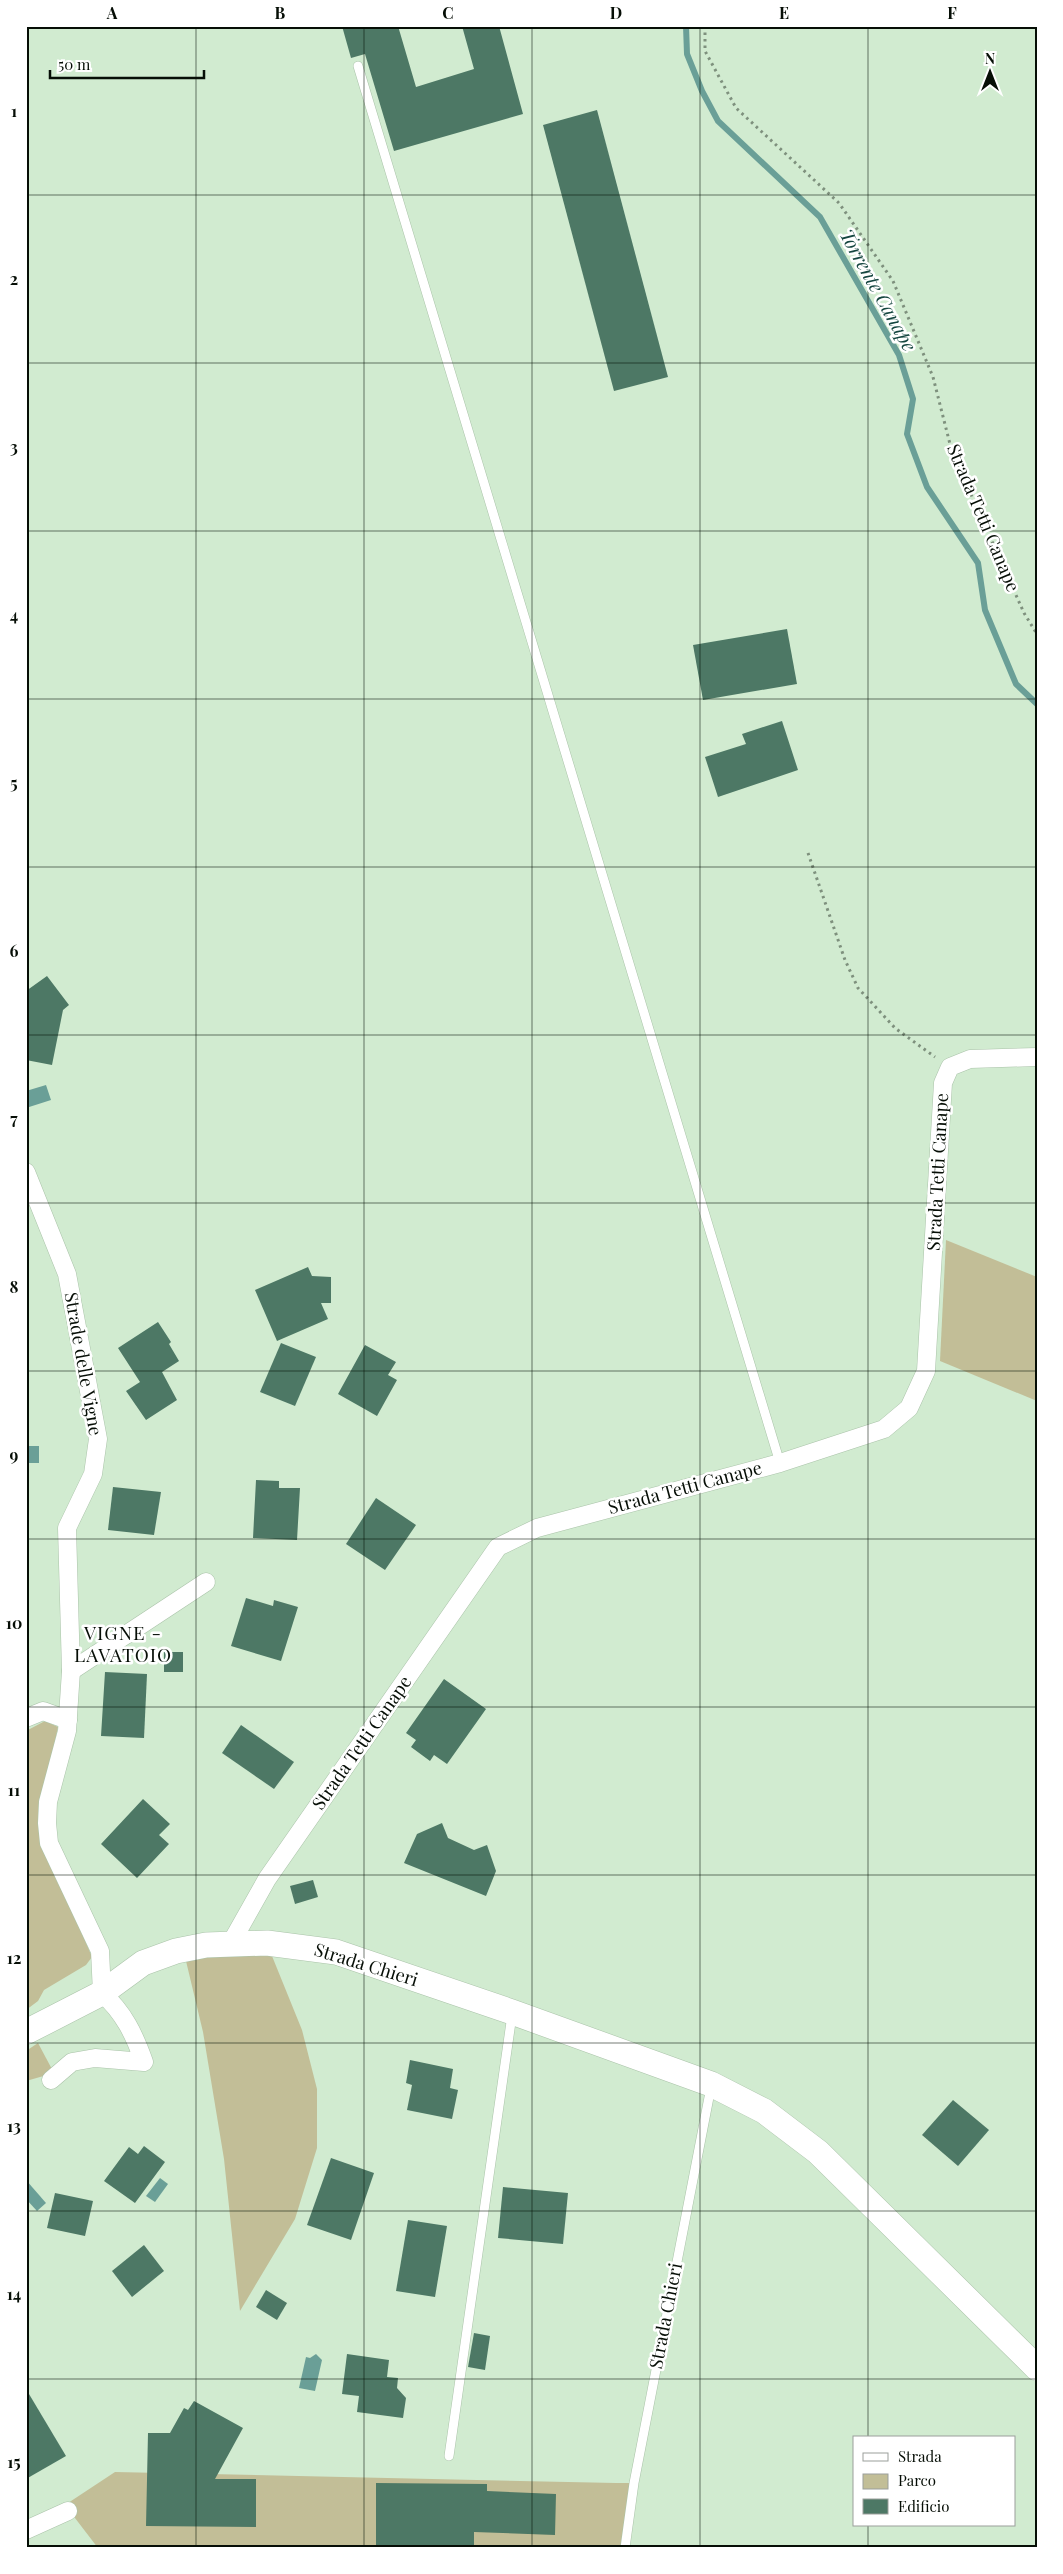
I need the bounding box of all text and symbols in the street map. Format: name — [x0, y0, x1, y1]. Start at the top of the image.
text: A — [106, 2, 118, 23]
text: B — [275, 2, 286, 23]
text: C — [442, 2, 454, 23]
text: D — [610, 2, 622, 23]
text: E — [779, 2, 789, 23]
text: F — [947, 2, 957, 23]
scale bar — [50, 48, 204, 80]
north arrow — [966, 48, 1016, 98]
text: N — [985, 49, 995, 68]
text: 50 m — [58, 54, 91, 74]
text: 1 — [11, 100, 17, 121]
water label: Torrente Canape — [835, 224, 923, 355]
text: 2 — [10, 268, 18, 289]
text: 3 — [10, 436, 18, 457]
street label: Strada Tetti Canape — [942, 440, 1026, 595]
text: 4 — [10, 604, 18, 625]
text: 5 — [10, 772, 18, 793]
text: 6 — [10, 940, 19, 961]
street label: Strada Tetti Canape — [921, 1092, 953, 1252]
text: 7 — [10, 1108, 18, 1129]
text: 8 — [10, 1276, 19, 1297]
street label: Strade delle Vigne — [60, 1290, 108, 1437]
text: 9 — [10, 1444, 19, 1465]
street label: Strada Tetti Canape — [605, 1455, 764, 1519]
text: 10 — [6, 1612, 22, 1633]
district label: VIGNE - LAVATOIO — [74, 1619, 172, 1667]
street label: Strada Tetti Canape — [306, 1671, 416, 1814]
text: 11 — [8, 1779, 20, 1800]
street label: Strada Chieri — [311, 1937, 421, 1991]
text: 12 — [7, 1947, 21, 1968]
text: 13 — [7, 2115, 21, 2136]
street label: Strada Chieri — [643, 2261, 687, 2371]
text: 14 — [7, 2283, 21, 2304]
legend — [853, 2436, 1016, 2526]
text: Strada — [898, 2446, 942, 2466]
text: 15 — [7, 2451, 21, 2472]
text: Parco — [898, 2470, 936, 2490]
text: Edificio — [898, 2496, 949, 2516]

